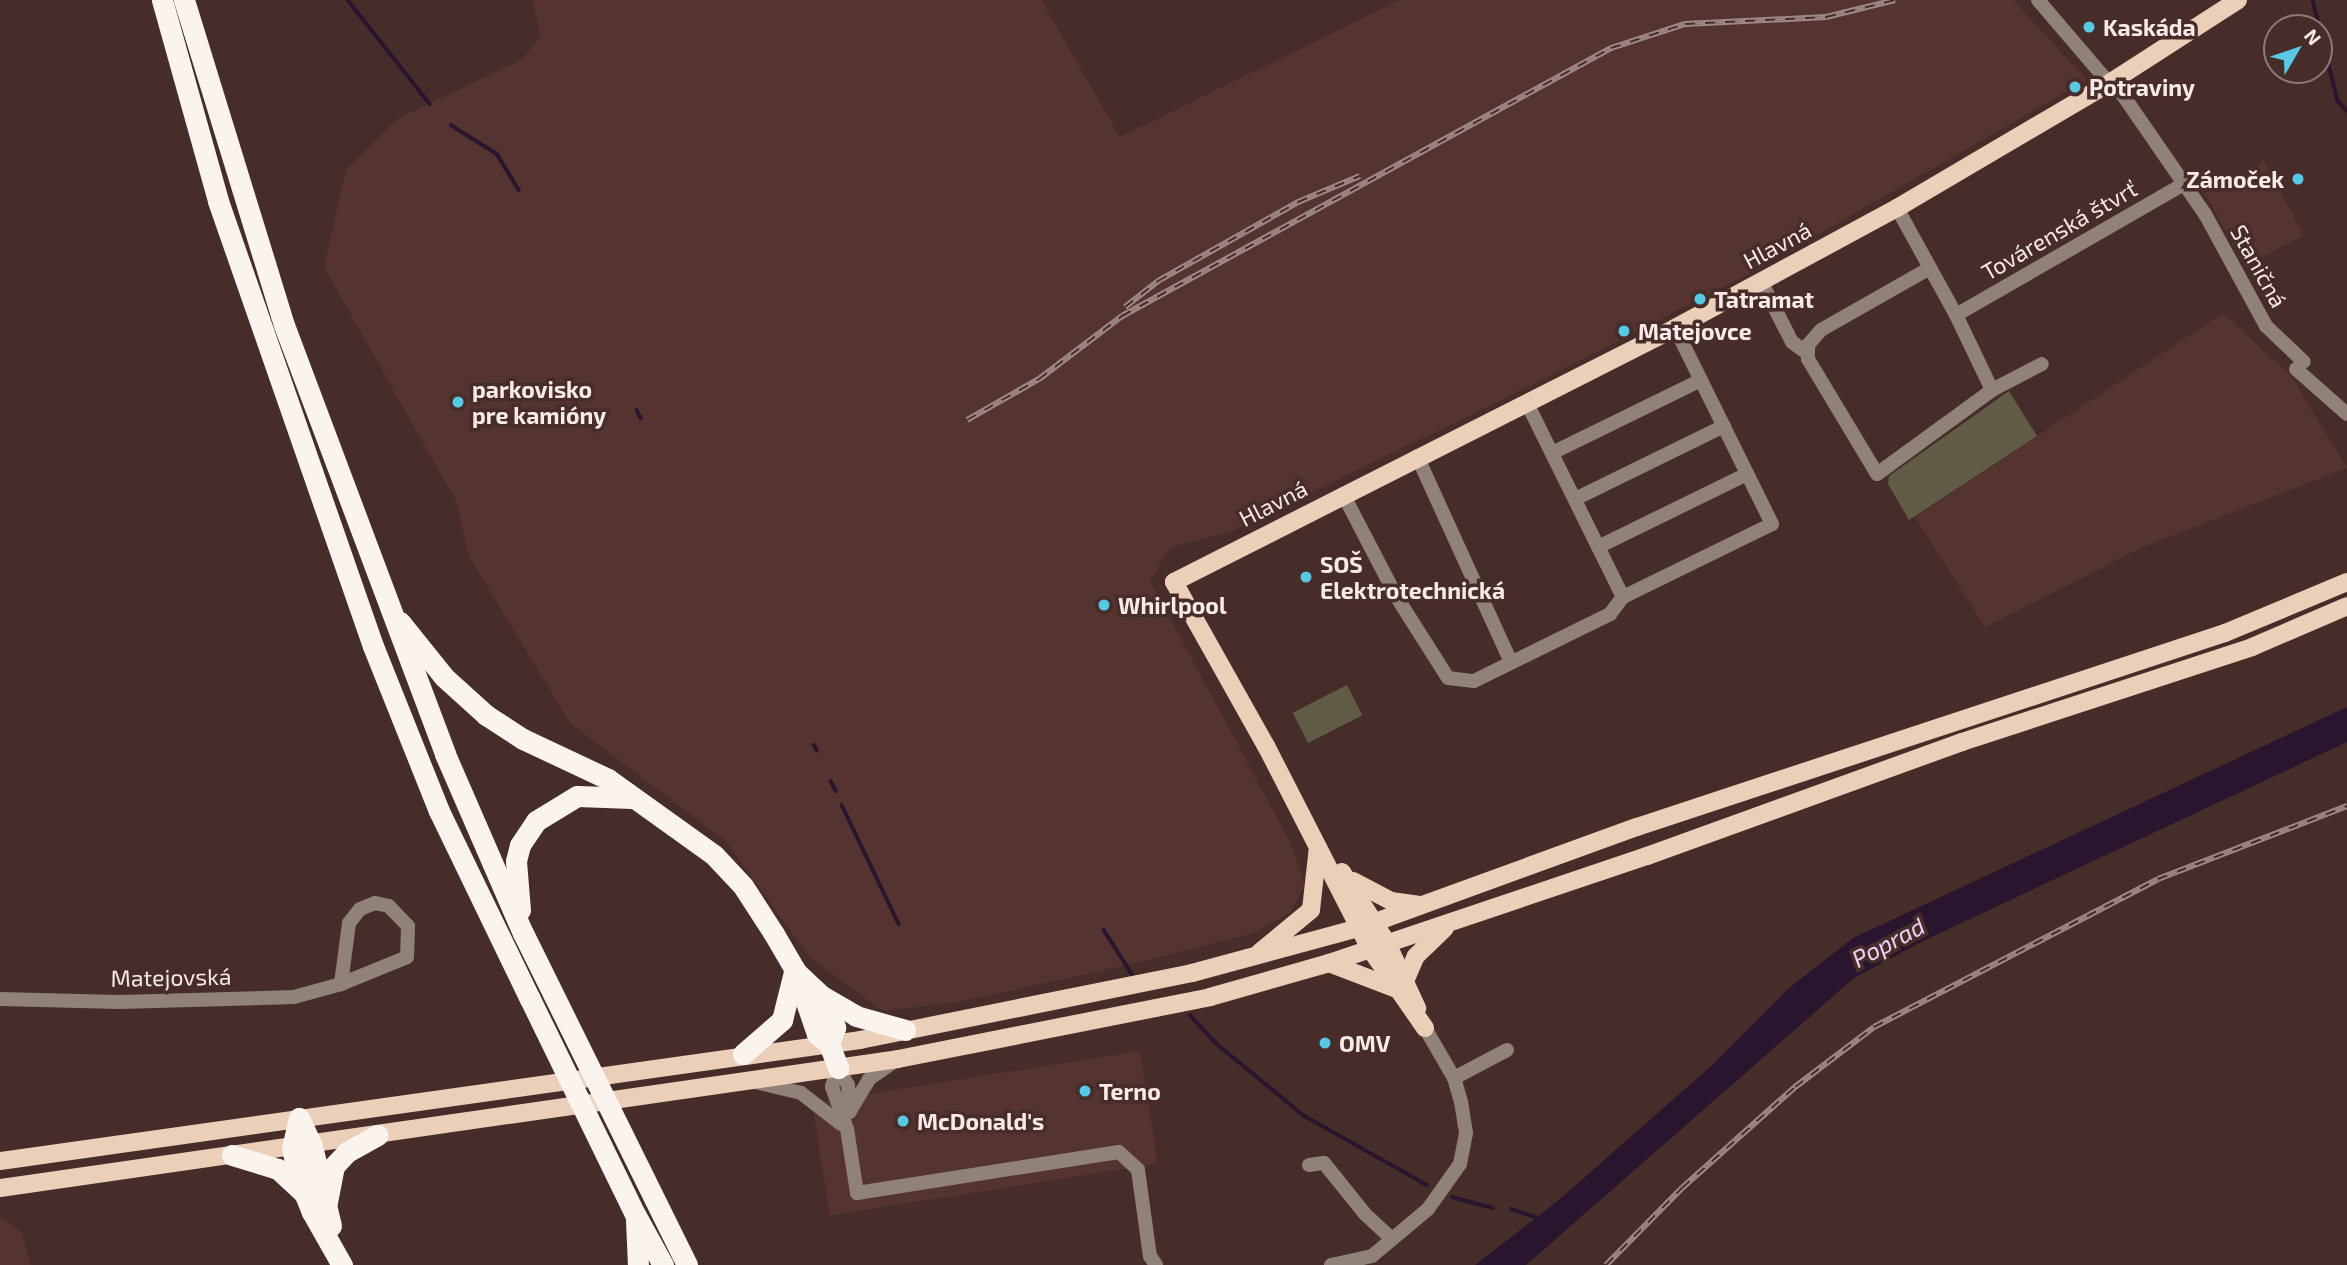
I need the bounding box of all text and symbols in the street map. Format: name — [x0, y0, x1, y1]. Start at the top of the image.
place label: Kaskáda — [2103, 13, 2196, 41]
north arrow — [2263, 14, 2333, 84]
marker: Kaskáda — [2081, 19, 2097, 35]
text: N — [2300, 24, 2326, 49]
place label: Potraviny — [2089, 73, 2195, 101]
marker: Potraviny — [2067, 79, 2083, 95]
place label: Zámoček — [2186, 165, 2284, 193]
marker: Zámoček — [2290, 171, 2306, 187]
street label: Továrenská štvrť — [1976, 174, 2142, 286]
street label: Hlavná — [1738, 216, 1816, 274]
street label: Staničná — [2225, 220, 2293, 312]
place label: Tatramat — [1714, 285, 1814, 313]
marker: Tatramat — [1692, 291, 1708, 307]
place label: Matejovce — [1638, 317, 1752, 345]
marker: Matejovce — [1616, 323, 1632, 339]
place label: parkovisko pre kamióny — [472, 375, 606, 429]
marker: parkovisko pre kamióny — [450, 394, 466, 410]
street label: Hlavná — [1234, 474, 1312, 532]
place label: SOŠ Elektrotechnická — [1320, 550, 1505, 604]
marker: SOŠ Elektrotechnická — [1298, 569, 1314, 585]
place label: Whirlpool — [1118, 591, 1226, 619]
marker: Whirlpool — [1096, 597, 1112, 613]
water label: Poprad — [1847, 911, 1929, 973]
street label: Matejovská — [110, 962, 232, 992]
place label: OMV — [1339, 1029, 1391, 1057]
marker: OMV — [1317, 1035, 1333, 1051]
place label: Terno — [1099, 1077, 1161, 1105]
marker: Terno — [1077, 1083, 1093, 1099]
place label: McDonald's — [917, 1107, 1044, 1135]
marker: McDonald's — [895, 1113, 911, 1129]

